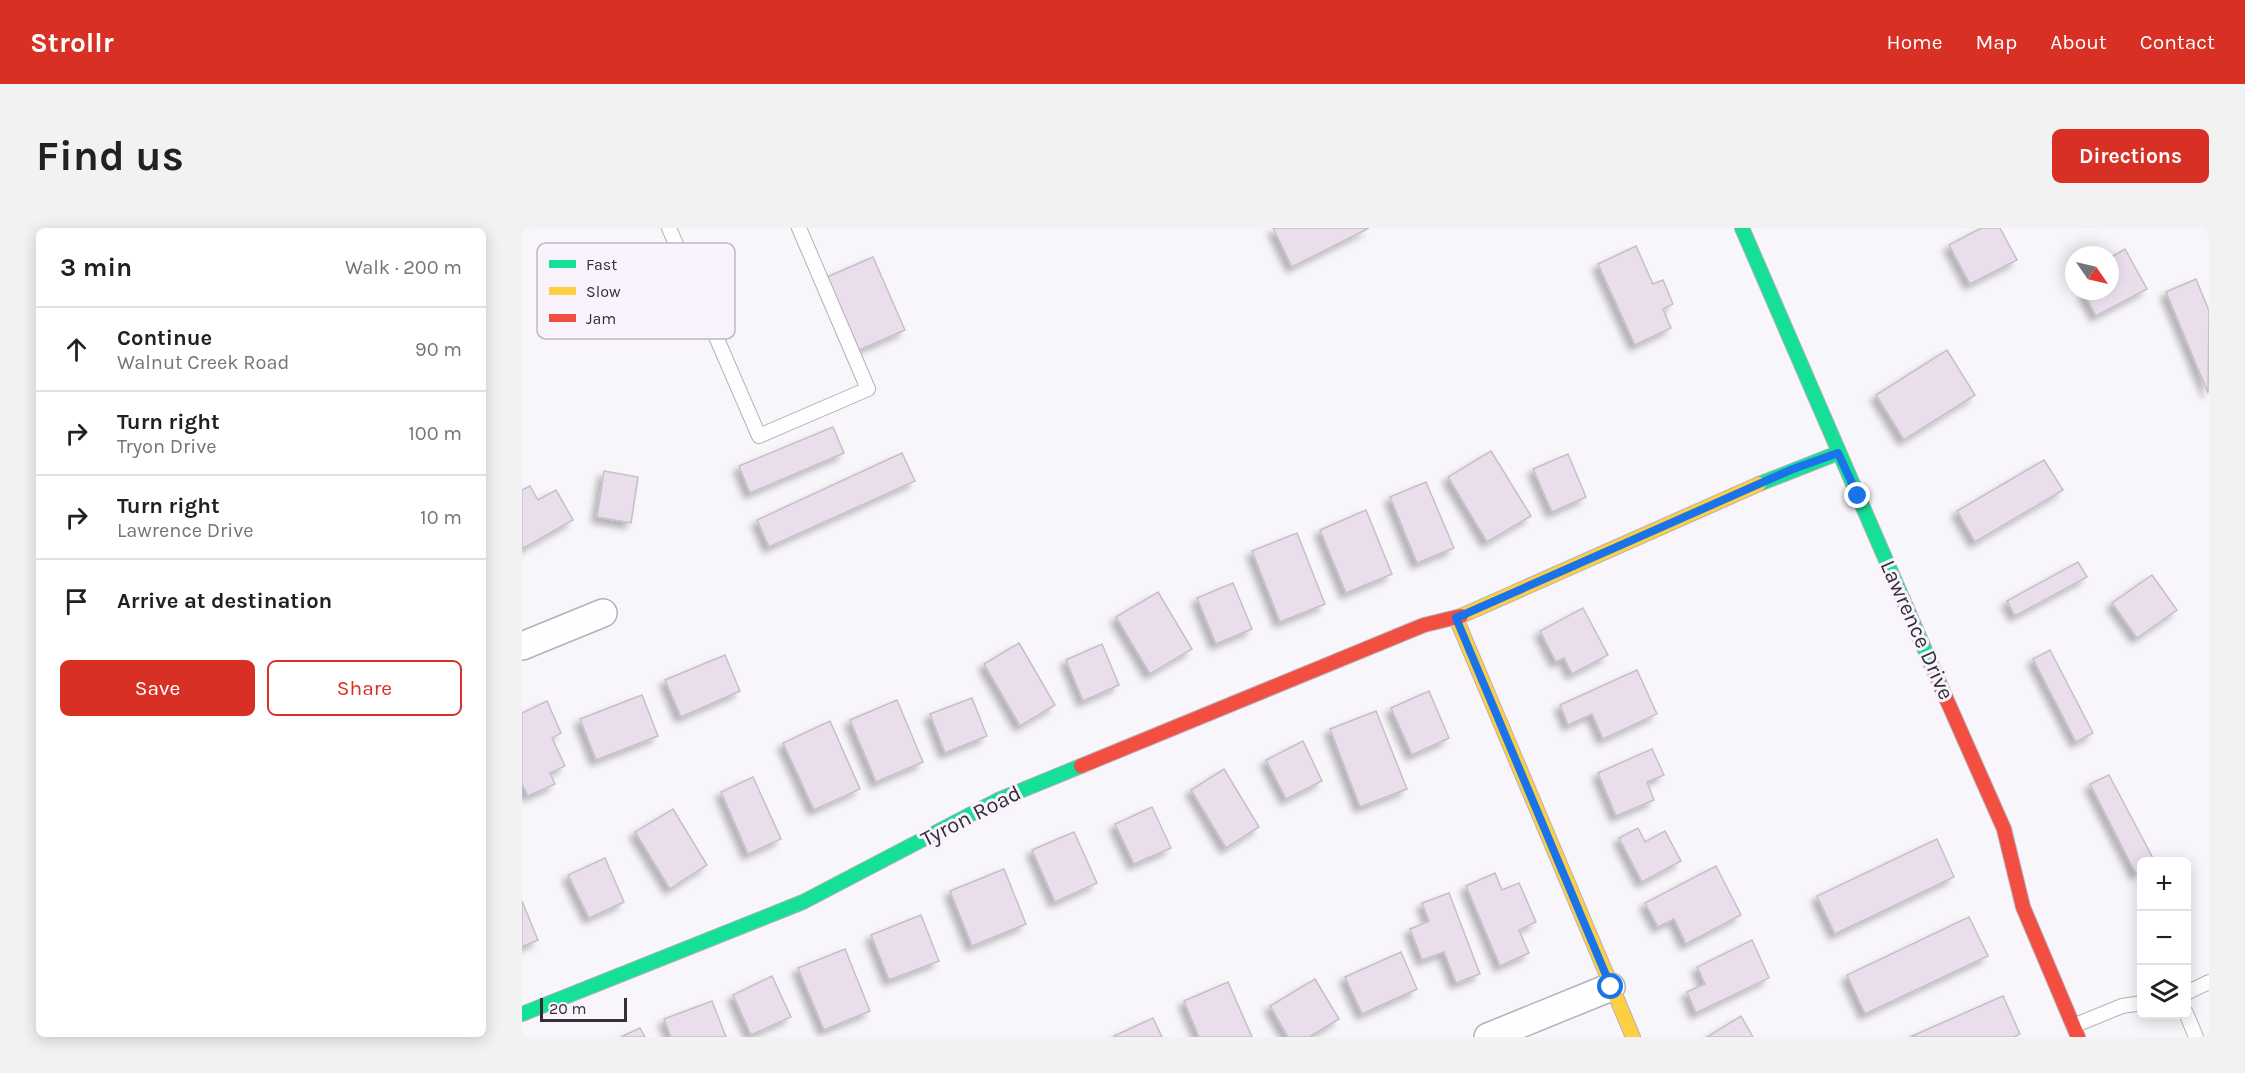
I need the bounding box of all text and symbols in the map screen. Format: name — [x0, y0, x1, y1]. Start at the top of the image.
text: Strollr — [30, 26, 114, 59]
text: Home — [1887, 30, 1943, 54]
text: Map — [1976, 30, 2017, 54]
text: About — [2050, 30, 2107, 54]
text: Contact — [2140, 30, 2215, 54]
button: Directions — [2052, 129, 2209, 183]
text: Find us — [36, 131, 184, 181]
legend — [537, 243, 735, 339]
north arrow — [2065, 246, 2119, 300]
text: 3 min — [60, 252, 132, 283]
text: Fast — [586, 255, 617, 274]
text: Walk · 200 m — [345, 256, 462, 279]
text: Slow — [586, 282, 621, 301]
text: Jam — [586, 309, 616, 328]
text: Continue — [117, 325, 212, 351]
icon: ahead — [60, 333, 93, 366]
text: 90 m — [415, 338, 462, 361]
text: Walnut Creek Road — [117, 351, 289, 374]
text: Turn right — [117, 409, 220, 435]
icon: right — [60, 417, 93, 450]
text: 100 m — [408, 422, 462, 445]
text: Tryon Drive — [117, 435, 217, 458]
route end — [1844, 482, 1870, 508]
text: Turn right — [117, 493, 220, 519]
icon: right — [60, 501, 93, 534]
text: 10 m — [420, 506, 462, 529]
text: Lawrence Drive — [117, 519, 253, 542]
street label: Lawrence Drive — [1875, 556, 1959, 704]
icon: arrive — [60, 585, 93, 618]
text: Arrive at destination — [117, 588, 332, 614]
button: Save — [60, 660, 255, 716]
button: Share — [267, 660, 462, 716]
street label: Tyron Road — [917, 780, 1025, 852]
map controls — [2137, 857, 2191, 1019]
button: + — [2137, 857, 2191, 911]
button: − — [2137, 911, 2191, 965]
button: layers — [2137, 965, 2191, 1019]
route start — [1597, 973, 1623, 999]
scale bar — [540, 995, 627, 1022]
text: 20 m — [549, 999, 587, 1018]

